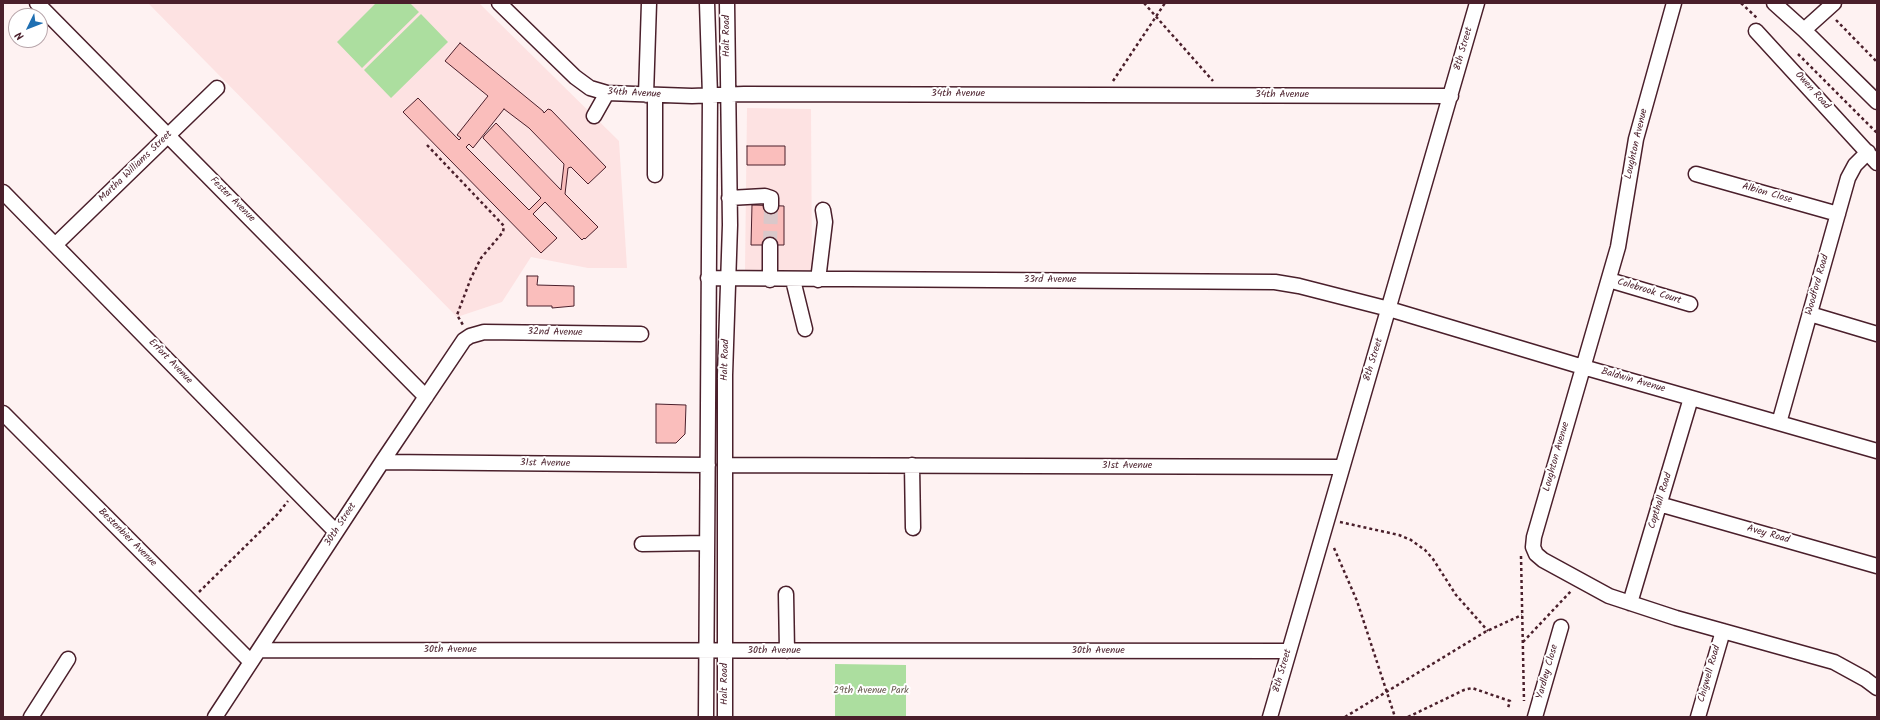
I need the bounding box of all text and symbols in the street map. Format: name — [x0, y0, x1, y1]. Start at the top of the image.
north arrow — [8, 8, 48, 48]
street label: Halt Road — [721, 15, 733, 57]
street label: 8th Street — [1452, 26, 1476, 72]
text: N — [11, 27, 29, 44]
street label: Owen Road — [1792, 70, 1832, 112]
street label: 34th Avenue — [607, 87, 661, 101]
street label: 34th Avenue — [931, 88, 985, 100]
street label: 34th Avenue — [1255, 89, 1309, 101]
street label: Loughton Avenue — [1623, 108, 1651, 180]
street label: Martha Williams Street — [97, 129, 175, 205]
street label: Fester Avenue — [207, 175, 257, 225]
street label: Albion Close — [1740, 181, 1794, 207]
street label: Woodford Road — [1804, 253, 1832, 317]
street label: 33rd Avenue — [1023, 274, 1077, 286]
street label: Colebrook Court — [1616, 277, 1682, 307]
street label: 32nd Avenue — [527, 327, 583, 339]
street label: Erfort Avenue — [146, 337, 194, 387]
street label: 8th Street — [1362, 337, 1386, 383]
street label: Halt Road — [719, 339, 733, 381]
street label: Baldwin Avenue — [1599, 366, 1667, 396]
street label: Loughton Avenue — [1541, 421, 1573, 493]
street label: 31st Avenue — [520, 458, 570, 470]
street label: 31st Avenue — [1102, 460, 1152, 472]
street label: Copthall Road — [1647, 471, 1675, 531]
street label: 30th Street — [323, 501, 359, 549]
street label: Bestenbier Avenue — [95, 506, 159, 570]
street label: Avey Road — [1745, 523, 1791, 547]
street label: Yardley Close — [1534, 643, 1562, 701]
street label: 30th Avenue — [423, 644, 477, 656]
street label: Chigwell Road — [1696, 644, 1724, 704]
street label: 30th Avenue — [747, 645, 801, 657]
street label: 30th Avenue — [1071, 645, 1125, 657]
street label: 8th Street — [1271, 648, 1295, 694]
street label: Halt Road — [719, 663, 731, 705]
park label: 29th Avenue Park — [833, 685, 909, 697]

